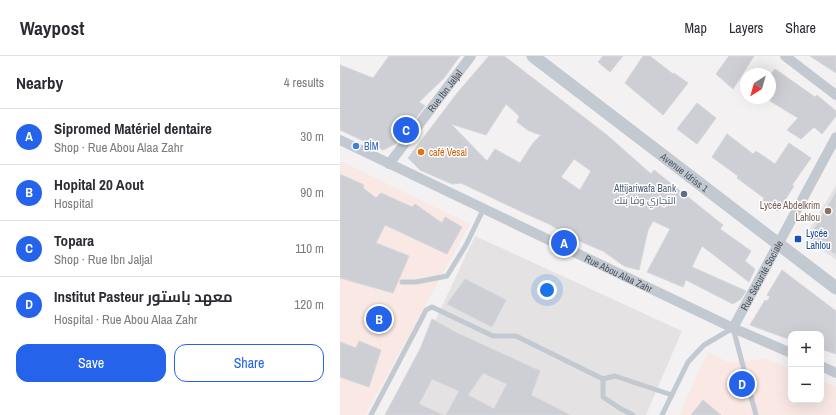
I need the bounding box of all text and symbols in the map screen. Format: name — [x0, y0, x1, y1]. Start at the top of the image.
text: Waypost — [20, 15, 84, 41]
text: Map — [685, 19, 707, 37]
text: Layers — [729, 19, 763, 37]
text: Share — [785, 19, 816, 37]
street label: Rue Ibn Jaljal — [424, 67, 465, 114]
north arrow — [740, 68, 776, 104]
text: Nearby — [16, 71, 63, 94]
text: 4 results — [284, 74, 324, 91]
pin: C — [393, 115, 419, 145]
text: Sipromed Matériel dentaire — [54, 118, 212, 139]
text: A — [25, 128, 33, 145]
text: 30 m — [300, 128, 324, 145]
text: Shop · Rue Abou Alaa Zahr — [54, 139, 183, 156]
place label: BİM — [364, 140, 379, 153]
marker: BİM — [351, 141, 361, 151]
place label: café Vesal — [429, 146, 467, 159]
marker: café Vesal — [416, 147, 426, 157]
street label: Avenue Idriss 1 — [657, 149, 712, 195]
text: Hopital 20 Aout — [54, 174, 144, 195]
place label: Attijariwafa Bank التجاري وفا بنك — [613, 182, 677, 208]
text: B — [25, 184, 33, 201]
text: 90 m — [300, 184, 324, 201]
marker: Attijariwafa Bank التجاري وفا بنك — [679, 189, 689, 199]
text: Hospital — [54, 195, 93, 212]
place label: Lycée Abdelkrim Lahlou — [760, 199, 820, 224]
marker: Lycée Abdelkrim Lahlou — [823, 206, 833, 216]
place label: Lycée Lahlou — [806, 227, 831, 252]
pin: A — [551, 228, 577, 258]
text: Topara — [54, 230, 94, 251]
marker: Lycée Lahlou — [793, 234, 803, 244]
street label: Rue Sécurité Sociale — [737, 238, 786, 312]
text: C — [25, 240, 33, 257]
text: 110 m — [295, 240, 324, 257]
text: Shop · Rue Ibn Jaljal — [54, 251, 152, 268]
street label: Rue Abou Alaa Zahr — [583, 252, 655, 295]
your location — [537, 280, 557, 300]
text: Institut Pasteur معهد باستور — [54, 286, 233, 307]
text: D — [25, 296, 33, 313]
text: 120 m — [294, 296, 324, 313]
pin: B — [366, 304, 392, 334]
text: Hospital · Rue Abou Alaa Zahr — [54, 311, 197, 328]
map controls — [788, 331, 824, 403]
button: + — [788, 331, 824, 367]
button: Save — [16, 344, 166, 382]
button: Share — [174, 344, 324, 382]
button: − — [788, 367, 824, 403]
pin: D — [729, 369, 755, 399]

